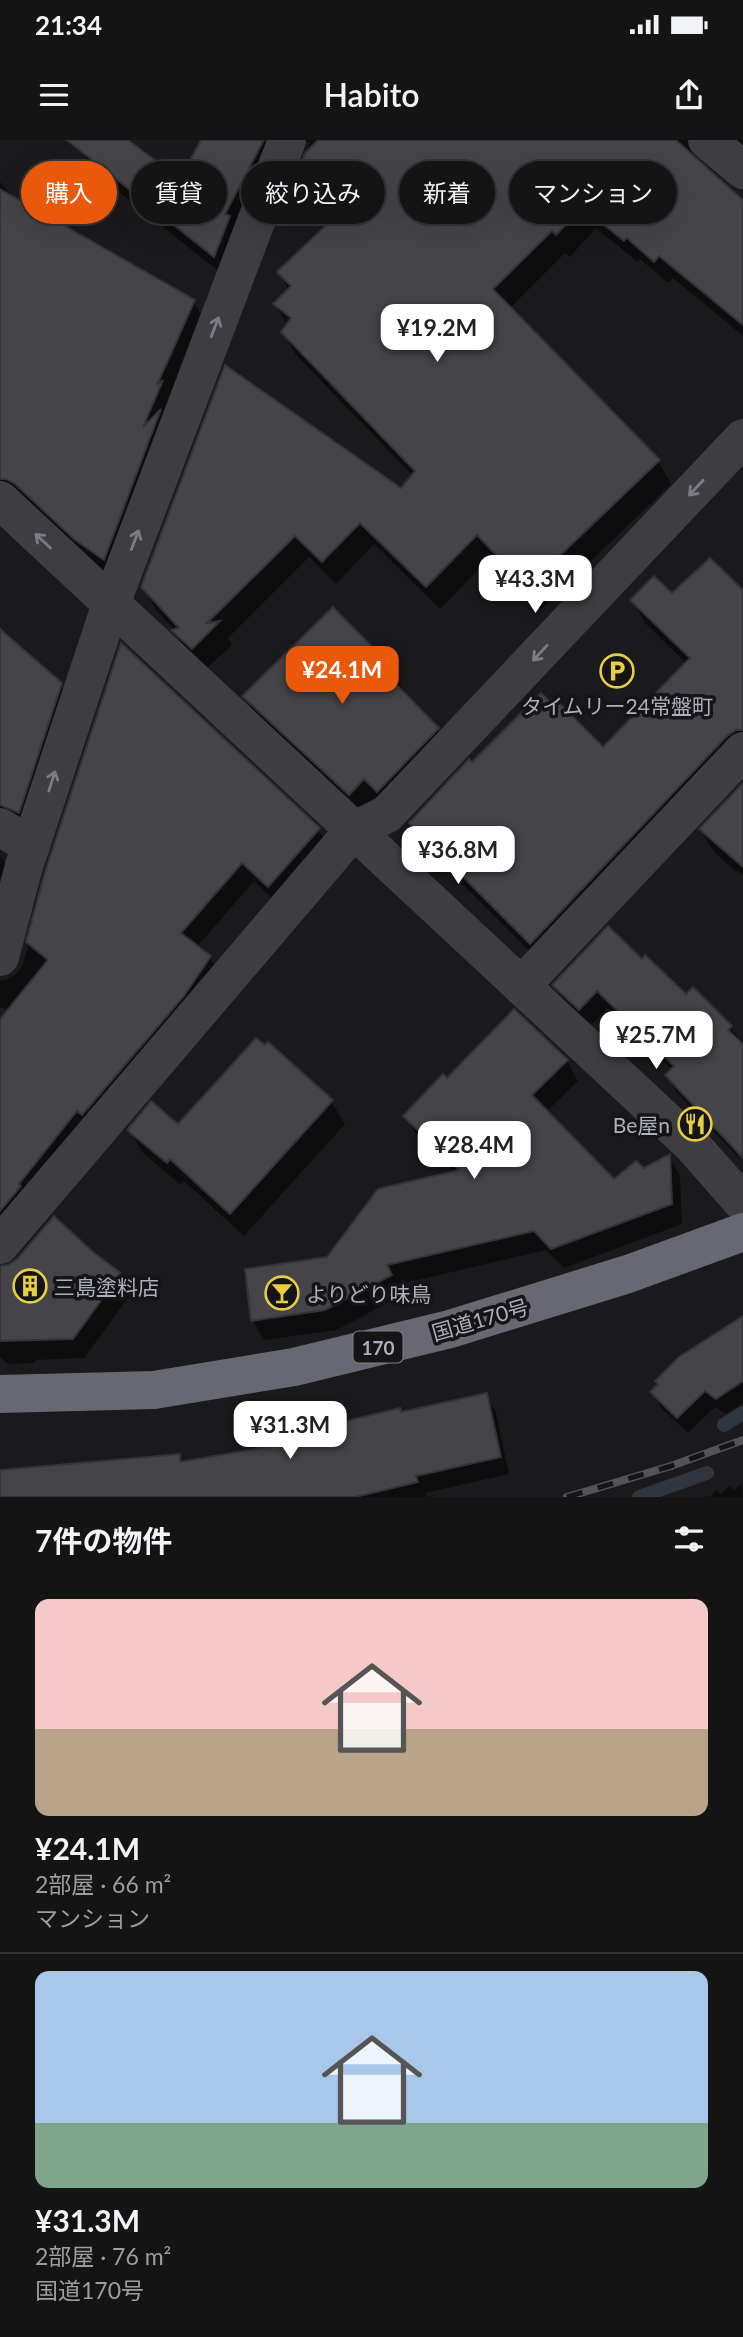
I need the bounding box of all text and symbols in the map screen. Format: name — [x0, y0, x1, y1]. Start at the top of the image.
text: 21:34 — [35, 9, 102, 41]
text: Habito — [323, 75, 420, 114]
icon: menu — [35, 76, 73, 114]
icon: share — [670, 76, 708, 114]
chip: 購入 — [21, 161, 117, 224]
chip: 賃貸 — [131, 161, 227, 224]
chip: 絞り込み — [241, 161, 385, 224]
chip: 新着 — [399, 161, 495, 224]
chip: マンション — [509, 161, 677, 224]
pin: ¥19.2M — [380, 304, 494, 364]
text: ¥19.2M — [397, 313, 477, 341]
one-way arrow — [210, 317, 222, 339]
one-way arrow — [688, 479, 705, 496]
one-way arrow — [129, 530, 142, 552]
one-way arrow — [35, 532, 52, 549]
pin: ¥43.3M — [478, 556, 592, 615]
text: ¥43.3M — [495, 564, 575, 592]
one-way arrow — [531, 644, 548, 661]
pin: ¥24.1M — [285, 646, 399, 706]
parking icon: タイムリー24常盤町 — [598, 652, 636, 690]
text: ¥24.1M — [302, 655, 382, 683]
place label: タイムリー24常盤町 — [521, 693, 713, 718]
one-way arrow — [47, 770, 60, 792]
pin: ¥36.8M — [401, 826, 515, 886]
text: ¥36.8M — [418, 835, 498, 863]
pin: ¥25.7M — [599, 1012, 713, 1071]
text: ¥25.7M — [616, 1020, 696, 1048]
restaurant icon: Be屋n — [676, 1105, 714, 1143]
place label: Be屋n — [613, 1112, 670, 1137]
pin: ¥28.4M — [417, 1122, 531, 1181]
text: ¥28.4M — [434, 1130, 514, 1158]
building icon: 三島塗料店 — [11, 1267, 49, 1305]
place label: 三島塗料店 — [54, 1274, 159, 1299]
bar icon: よりどり味鳥 — [263, 1274, 301, 1312]
place label: よりどり味鳥 — [306, 1281, 432, 1306]
street label: 国道170号 — [429, 1293, 531, 1345]
road number: 170 — [354, 1331, 402, 1362]
pin: ¥31.3M — [233, 1402, 347, 1461]
text: ¥31.3M — [250, 1410, 330, 1438]
icon: filters — [670, 1520, 708, 1558]
text: 7件の物件 — [35, 1522, 172, 1558]
icon: home — [309, 1645, 435, 1771]
text: ¥24.1M — [35, 1830, 140, 1866]
text: 2部屋 · 66 m² — [35, 1870, 171, 1898]
text: マンション — [35, 1904, 150, 1932]
icon: home — [309, 2017, 435, 2143]
text: ¥31.3M — [35, 2202, 140, 2238]
text: 2部屋 · 76 m² — [35, 2242, 171, 2270]
text: 国道170号 — [35, 2276, 144, 2304]

